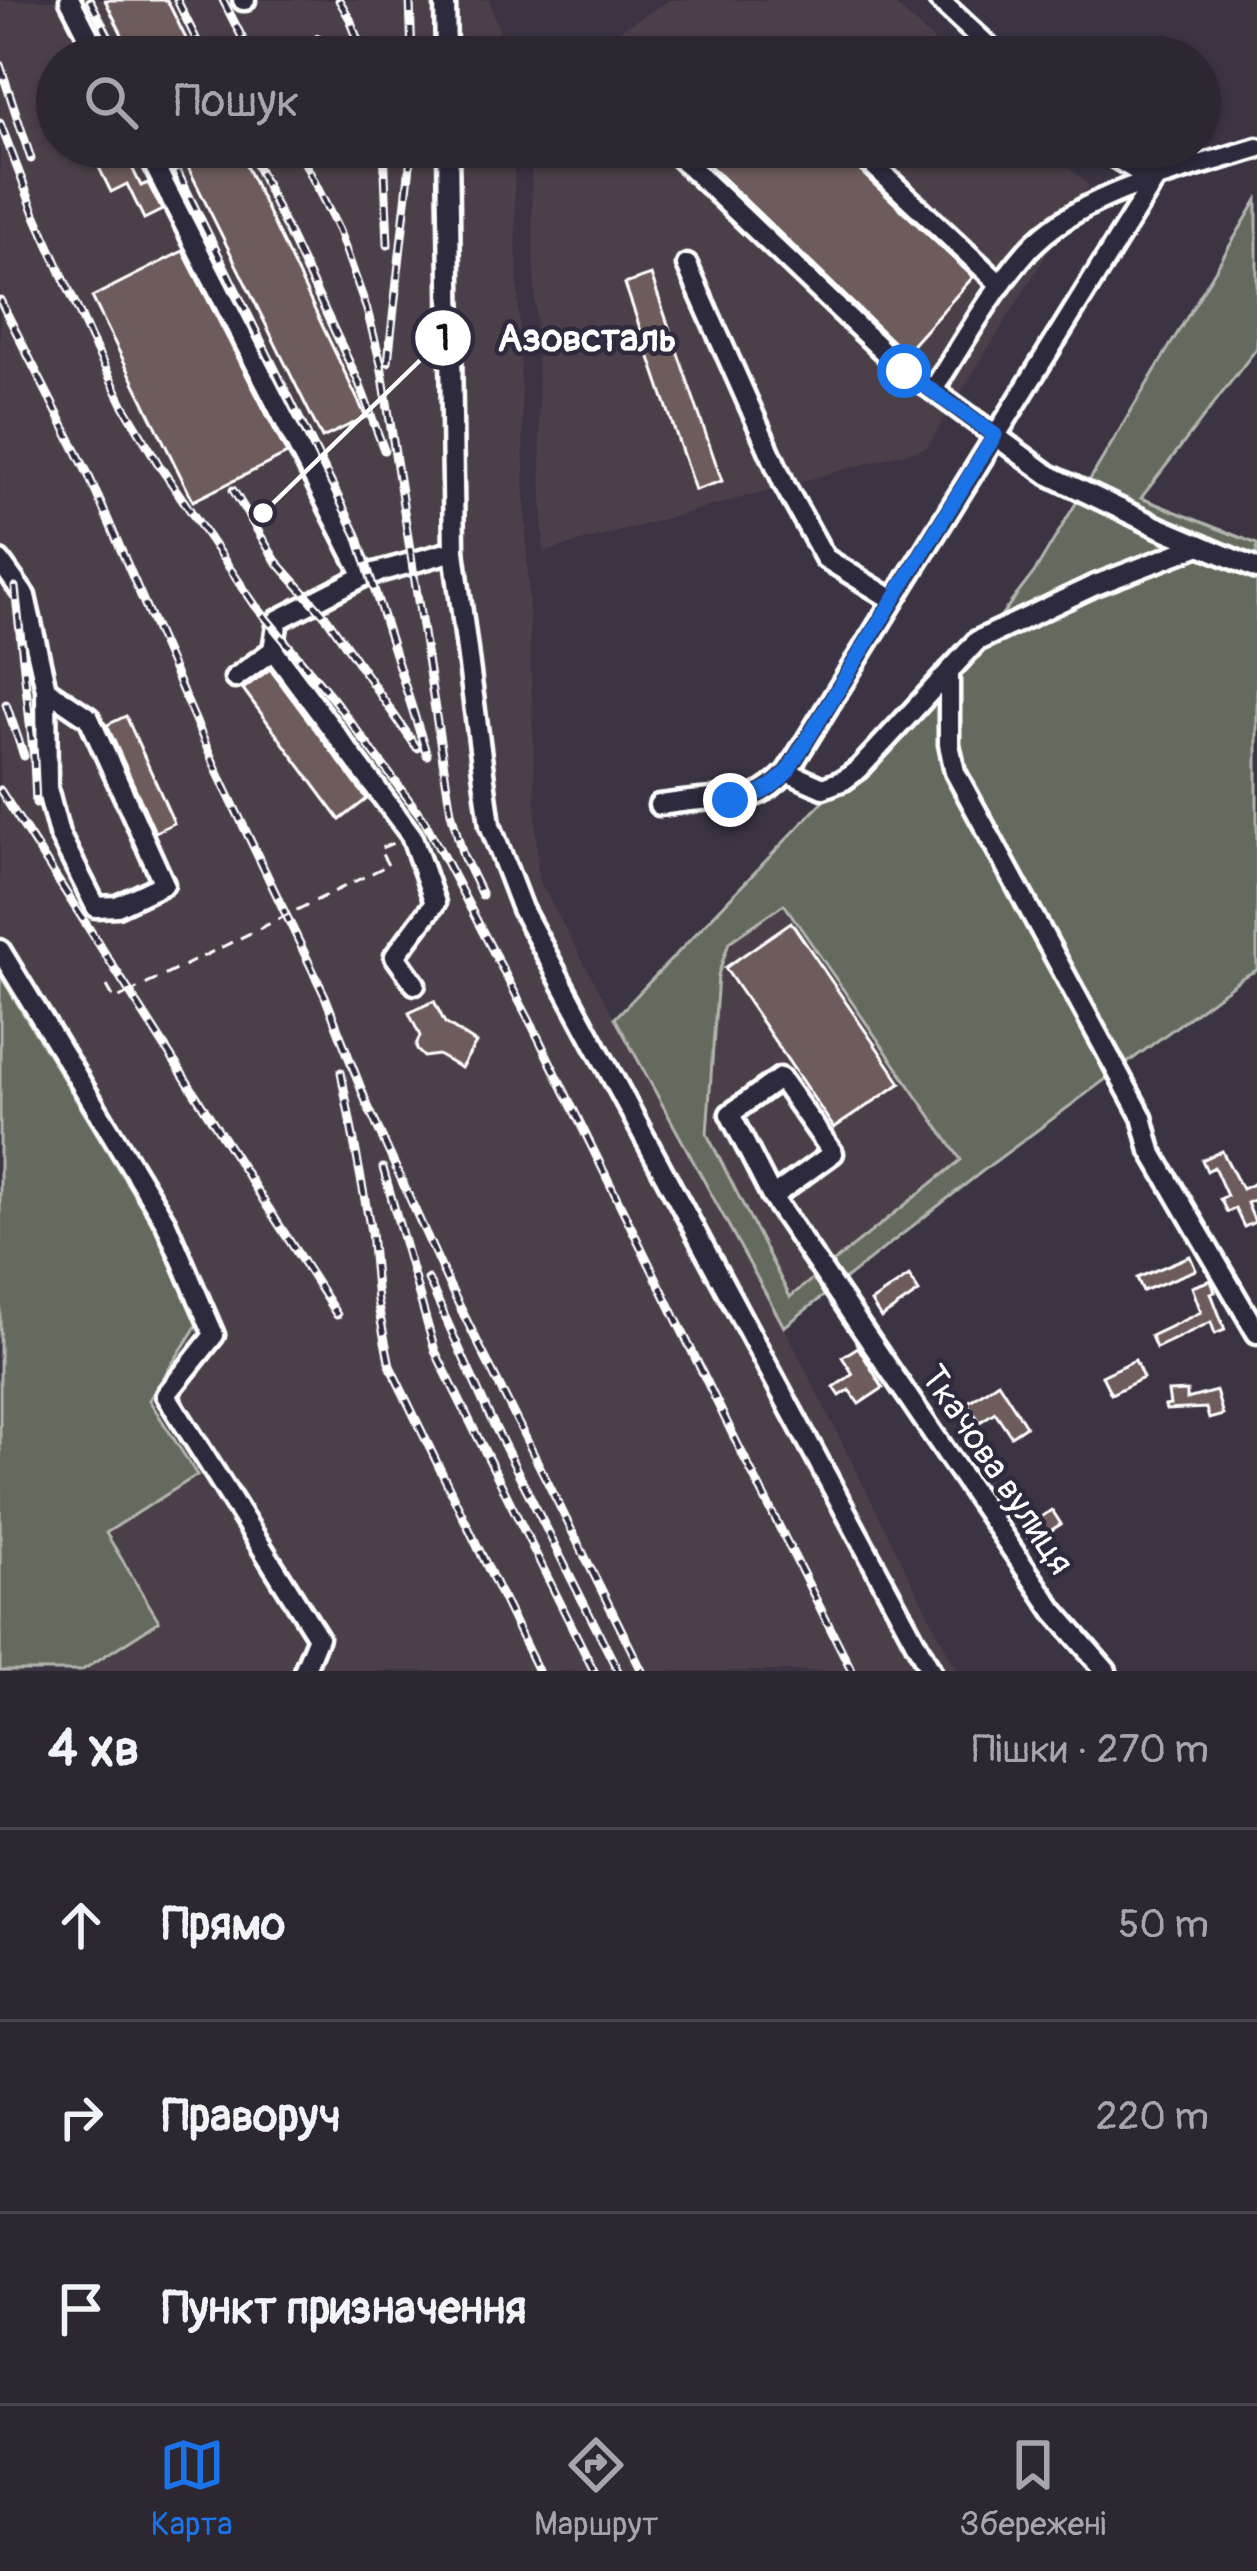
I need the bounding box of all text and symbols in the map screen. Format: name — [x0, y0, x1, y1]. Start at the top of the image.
search box — [36, 36, 1221, 168]
icon: search — [78, 69, 144, 135]
text: Пошук — [174, 74, 299, 130]
callout: Азовсталь — [413, 300, 700, 375]
text: Азовсталь — [497, 314, 677, 363]
text: 1 — [436, 316, 450, 361]
route start — [877, 344, 931, 398]
route end — [703, 773, 757, 827]
street label: Ткачова вулиця — [911, 1357, 1083, 1583]
text: 4 хв — [48, 1717, 139, 1781]
text: Пішки · 270 m — [972, 1725, 1209, 1774]
icon: ahead — [48, 1892, 114, 1958]
text: Прямо — [162, 1897, 285, 1953]
text: 50 m — [1118, 1900, 1209, 1949]
icon: right — [48, 2084, 114, 2150]
text: Праворуч — [162, 2089, 341, 2145]
text: 220 m — [1096, 2092, 1209, 2141]
icon: arrive — [48, 2276, 114, 2342]
text: Пункт призначення — [162, 2281, 526, 2337]
tab: Карта — [151, 2432, 233, 2545]
tab: Маршрут — [534, 2432, 658, 2545]
tab: Збережені — [960, 2432, 1106, 2545]

